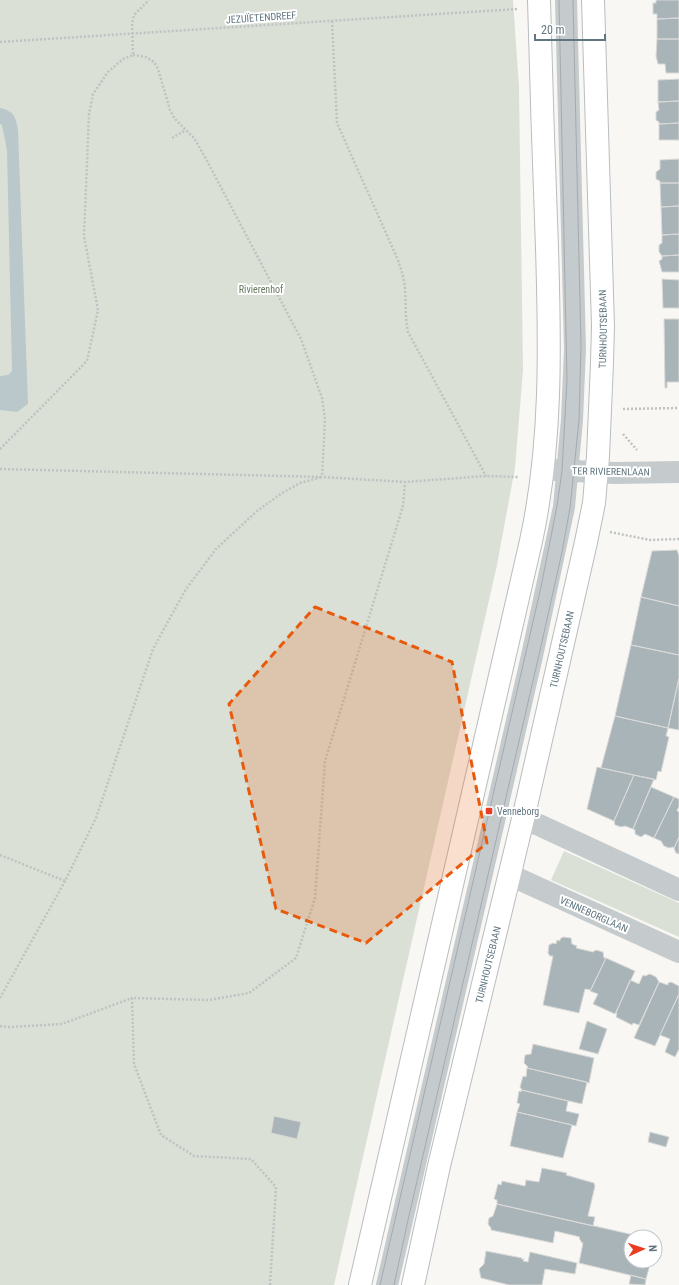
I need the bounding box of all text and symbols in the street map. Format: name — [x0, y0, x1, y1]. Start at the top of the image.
street label: JEZUÏETENDREEF — [225, 9, 297, 25]
scale bar — [535, 16, 605, 42]
text: 20 m — [541, 23, 565, 37]
park label: Rivierenhof — [239, 284, 284, 295]
street label: TURNHOUTSEBAAN — [597, 289, 609, 369]
street label: TER RIVIERENLAAN — [572, 465, 650, 478]
street label: TURNHOUTSEBAAN — [548, 610, 576, 689]
marker: Venneborg — [484, 806, 494, 816]
place label: Venneborg — [497, 806, 539, 817]
street label: VENNEBORGLAAN — [558, 895, 629, 934]
street label: TURNHOUTSEBAAN — [474, 925, 503, 1004]
north arrow — [623, 1229, 663, 1269]
text: N — [646, 1245, 659, 1252]

